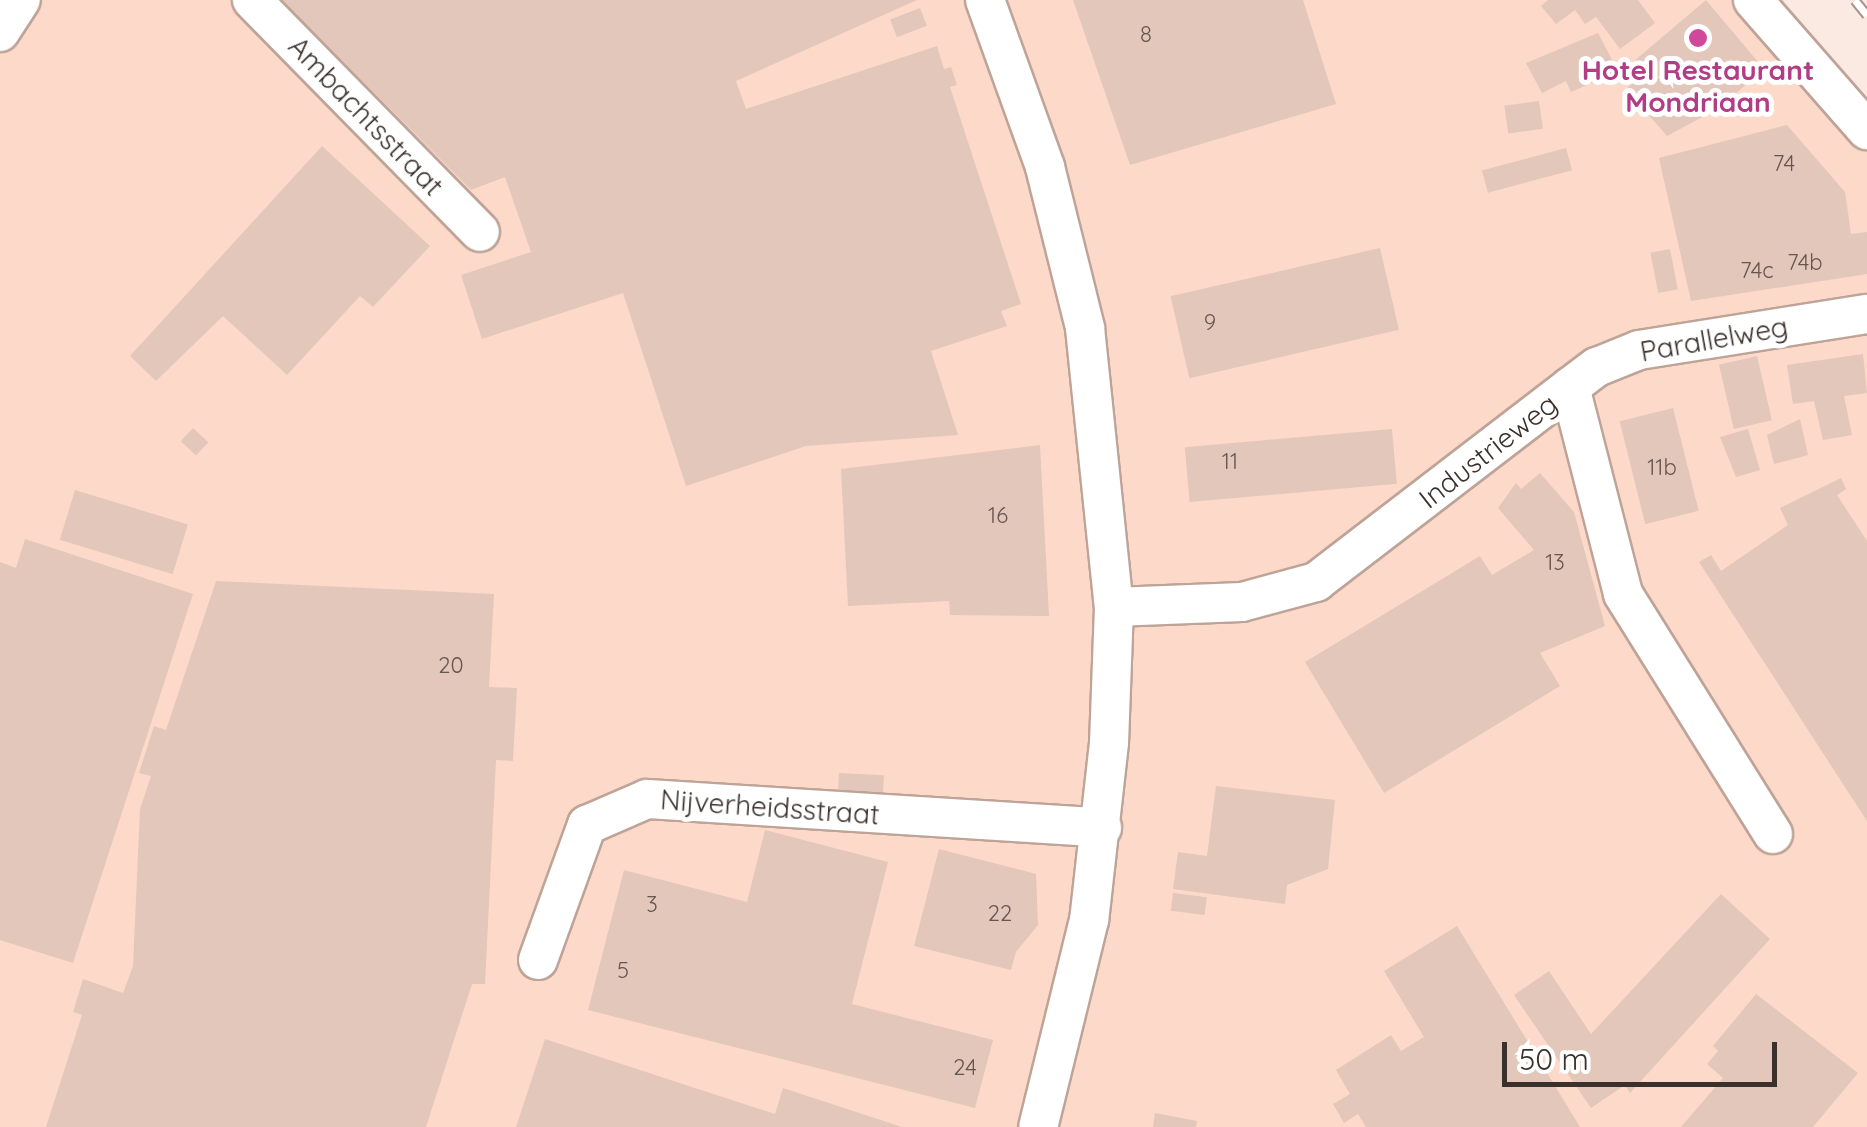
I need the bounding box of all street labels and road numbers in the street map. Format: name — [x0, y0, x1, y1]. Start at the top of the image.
street label: Ambachtsstraat — [282, 30, 450, 202]
street label: Parallelweg — [1637, 309, 1791, 369]
street label: Industrieweg — [1412, 387, 1564, 515]
street label: Nijverheidsstraat — [659, 783, 881, 831]

